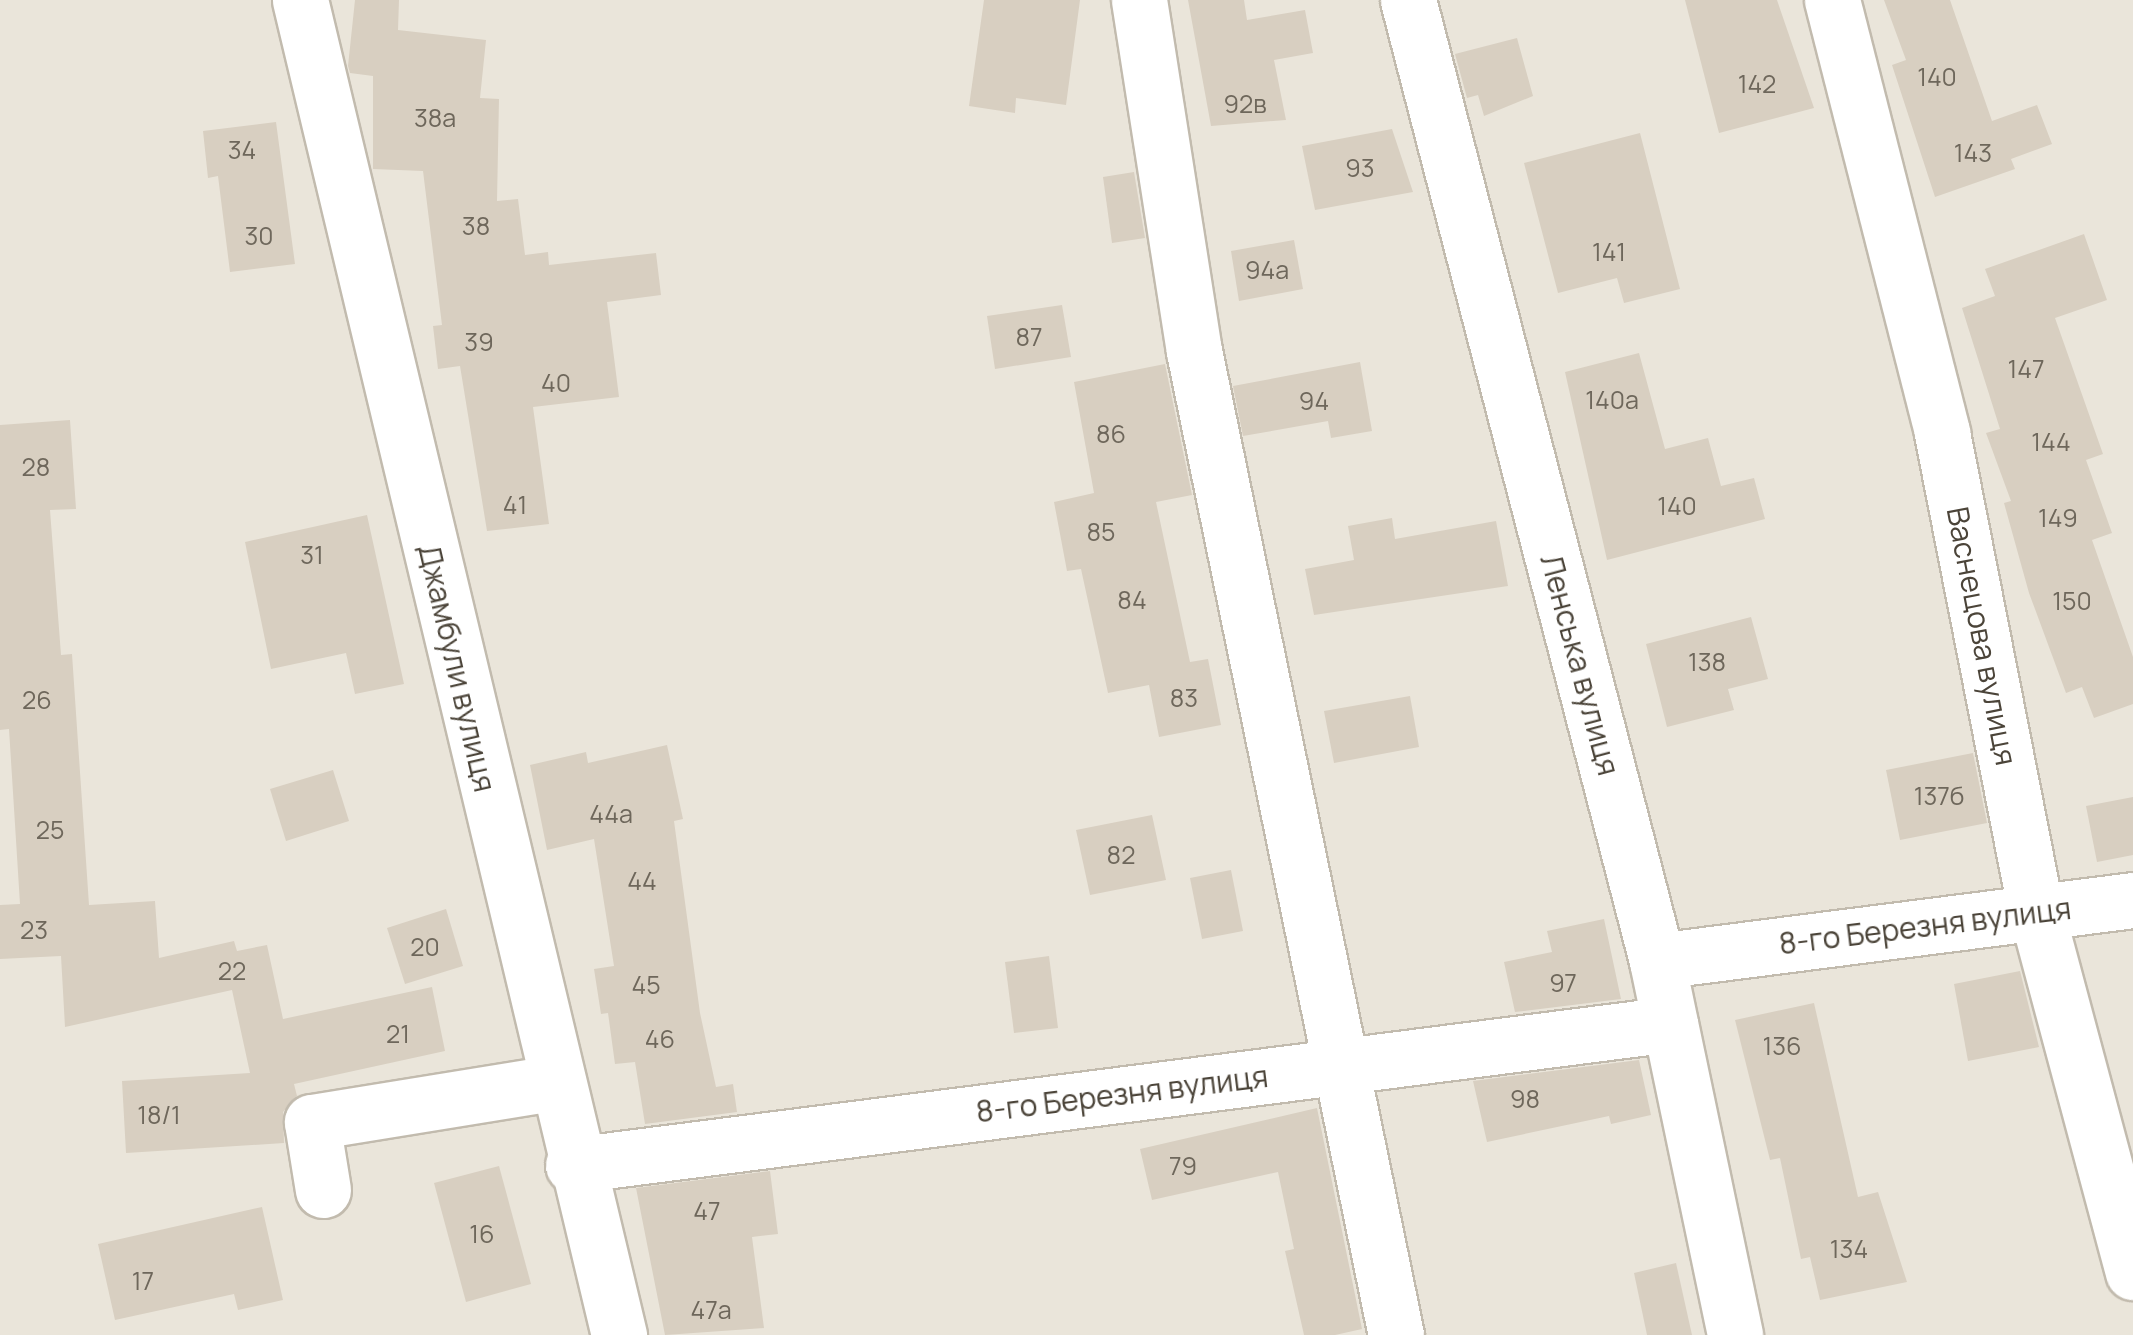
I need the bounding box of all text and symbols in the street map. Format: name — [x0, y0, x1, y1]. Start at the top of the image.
house number: 140 — [1917, 62, 1957, 92]
house number: 142 — [1738, 69, 1776, 99]
house number: 92в — [1223, 89, 1267, 119]
house number: 38а — [414, 103, 456, 133]
house number: 34 — [228, 135, 256, 165]
house number: 143 — [1954, 138, 1992, 168]
house number: 93 — [1345, 153, 1375, 183]
house number: 38 — [462, 211, 490, 241]
house number: 30 — [244, 221, 274, 251]
house number: 141 — [1592, 237, 1626, 267]
house number: 94а — [1245, 255, 1289, 285]
house number: 87 — [1015, 322, 1043, 352]
house number: 39 — [464, 327, 494, 357]
house number: 147 — [2007, 354, 2045, 384]
house number: 40 — [541, 368, 571, 398]
house number: 140а — [1585, 385, 1639, 415]
house number: 94 — [1299, 386, 1329, 416]
house number: 86 — [1096, 419, 1126, 449]
house number: 144 — [2031, 427, 2071, 457]
house number: 28 — [22, 452, 50, 482]
house number: 41 — [503, 490, 527, 520]
house number: 140 — [1657, 491, 1697, 521]
house number: 149 — [2038, 503, 2078, 533]
street label: Васнецова вулиця — [1939, 504, 2025, 768]
house number: 85 — [1087, 517, 1115, 547]
house number: 31 — [300, 540, 324, 570]
street label: Джамбули вулиця — [411, 541, 503, 795]
street label: Ленська вулиця — [1533, 551, 1627, 779]
house number: 84 — [1117, 585, 1147, 615]
house number: 150 — [2052, 586, 2092, 616]
house number: 138 — [1688, 647, 1726, 677]
house number: 83 — [1170, 683, 1198, 713]
house number: 26 — [22, 685, 52, 715]
house number: 137б — [1914, 781, 1964, 811]
house number: 44а — [589, 799, 633, 829]
house number: 25 — [36, 815, 64, 845]
house number: 82 — [1107, 840, 1135, 870]
house number: 44 — [627, 866, 657, 896]
street label: 8-го Березня вулиця — [1777, 890, 2073, 962]
house number: 23 — [20, 915, 48, 945]
house number: 20 — [410, 932, 440, 962]
house number: 22 — [218, 956, 246, 986]
house number: 97 — [1549, 968, 1577, 998]
house number: 45 — [631, 970, 661, 1000]
house number: 21 — [386, 1019, 410, 1049]
house number: 46 — [645, 1024, 675, 1054]
house number: 136 — [1762, 1031, 1802, 1061]
street label: 8-го Березня вулиця — [974, 1058, 1270, 1130]
house number: 98 — [1510, 1084, 1540, 1114]
house number: 18/1 — [137, 1100, 181, 1130]
house number: 79 — [1169, 1151, 1197, 1181]
house number: 47 — [693, 1196, 721, 1226]
house number: 16 — [469, 1219, 495, 1249]
house number: 134 — [1830, 1234, 1868, 1264]
house number: 17 — [132, 1266, 154, 1296]
house number: 47а — [690, 1295, 732, 1325]

